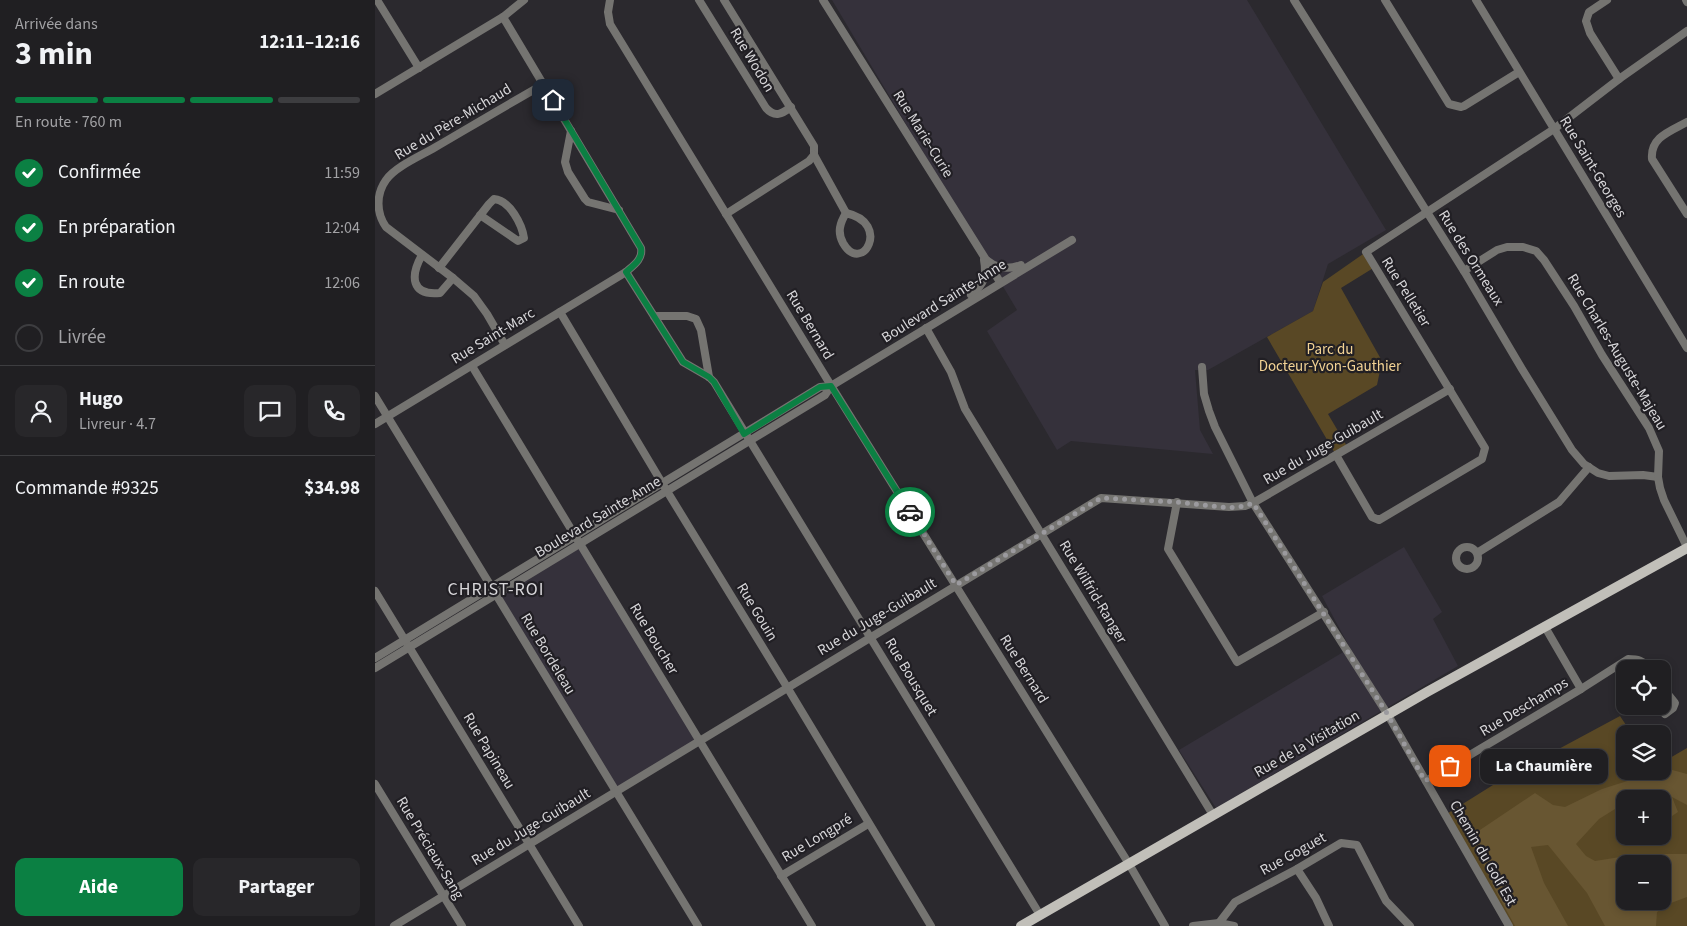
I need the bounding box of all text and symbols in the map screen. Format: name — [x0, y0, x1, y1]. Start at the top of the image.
text: Arrivée dans — [15, 13, 98, 35]
street label: Rue Wodon — [725, 24, 779, 96]
text: 12:11–12:16 — [259, 29, 360, 56]
text: 3 min — [15, 31, 93, 77]
street label: Rue du Père-Michaud — [391, 79, 515, 165]
pin — [532, 79, 574, 121]
icon: home — [539, 86, 567, 114]
street label: Rue Marie-Curie — [888, 86, 958, 182]
text: En route · 760 m — [15, 111, 122, 133]
street label: Rue Saint-Georges — [1554, 112, 1632, 222]
icon: check — [15, 159, 43, 187]
text: Confirmée — [58, 159, 141, 186]
text: 11:59 — [324, 162, 360, 184]
street label: Rue des Ormeaux — [1433, 206, 1509, 310]
icon: check — [15, 214, 43, 242]
text: En préparation — [58, 214, 176, 241]
text: 12:04 — [324, 217, 360, 239]
street label: Rue Pelletier — [1376, 253, 1436, 332]
street label: Boulevard Sainte-Anne — [878, 254, 1010, 348]
icon: check — [15, 269, 43, 297]
text: En route — [58, 269, 125, 296]
street label: Rue Charles-Auguste-Majeau — [1562, 270, 1672, 434]
text: 12:06 — [324, 272, 360, 294]
street label: Rue Bernard — [781, 286, 839, 364]
street label: Rue Saint-Marc — [447, 303, 539, 369]
text: Livrée — [58, 324, 106, 351]
park label: Parc du Docteur-Yvon-Gauthier — [1259, 339, 1402, 377]
button: person — [15, 385, 67, 437]
button: chat — [244, 385, 296, 437]
button: phone — [308, 385, 360, 437]
text: Hugo — [79, 386, 123, 413]
street label: Rue du Juge-Guibault — [1259, 404, 1387, 490]
text: Livreur · 4.7 — [79, 413, 156, 435]
street label: Boulevard Sainte-Anne — [531, 471, 665, 563]
text: Commande #9325 — [15, 475, 159, 502]
text: $34.98 — [304, 475, 360, 502]
courier — [885, 487, 935, 537]
icon: car — [896, 498, 924, 526]
street label: Rue Wilfrid-Ranger — [1054, 536, 1133, 648]
street label: Rue du Juge-Guibault — [814, 573, 940, 661]
district label: CHRIST-ROI — [447, 577, 545, 602]
street label: Rue Gouin — [731, 579, 783, 645]
street label: Rue Boucher — [624, 599, 684, 679]
street label: Rue Bordeleau — [515, 609, 581, 699]
street label: Rue Bernard — [994, 630, 1054, 708]
street label: Rue Bousquet — [879, 634, 943, 720]
map controls — [1616, 660, 1671, 910]
button: locate — [1616, 660, 1671, 715]
street label: Rue Deschamps — [1476, 672, 1572, 742]
street label: Rue de la Visitation — [1250, 705, 1364, 783]
street label: Rue Papineau — [458, 709, 520, 793]
button: layers — [1616, 725, 1671, 780]
pin — [1429, 745, 1471, 787]
callout: La Chaumière — [1480, 748, 1607, 784]
icon: bag — [1436, 752, 1464, 780]
text: La Chaumière — [1496, 755, 1592, 777]
street label: Rue du Juge-Guibault — [468, 783, 594, 871]
button: + — [1616, 790, 1671, 845]
street label: Rue Précieux-Sang — [391, 793, 469, 904]
street label: Chemin du Golf Est — [1444, 796, 1522, 910]
street label: Rue Longpré — [778, 809, 856, 867]
street label: Rue Goguet — [1256, 827, 1330, 881]
button: − — [1616, 855, 1671, 910]
button: Aide — [15, 858, 183, 916]
button: Partager — [193, 858, 360, 916]

